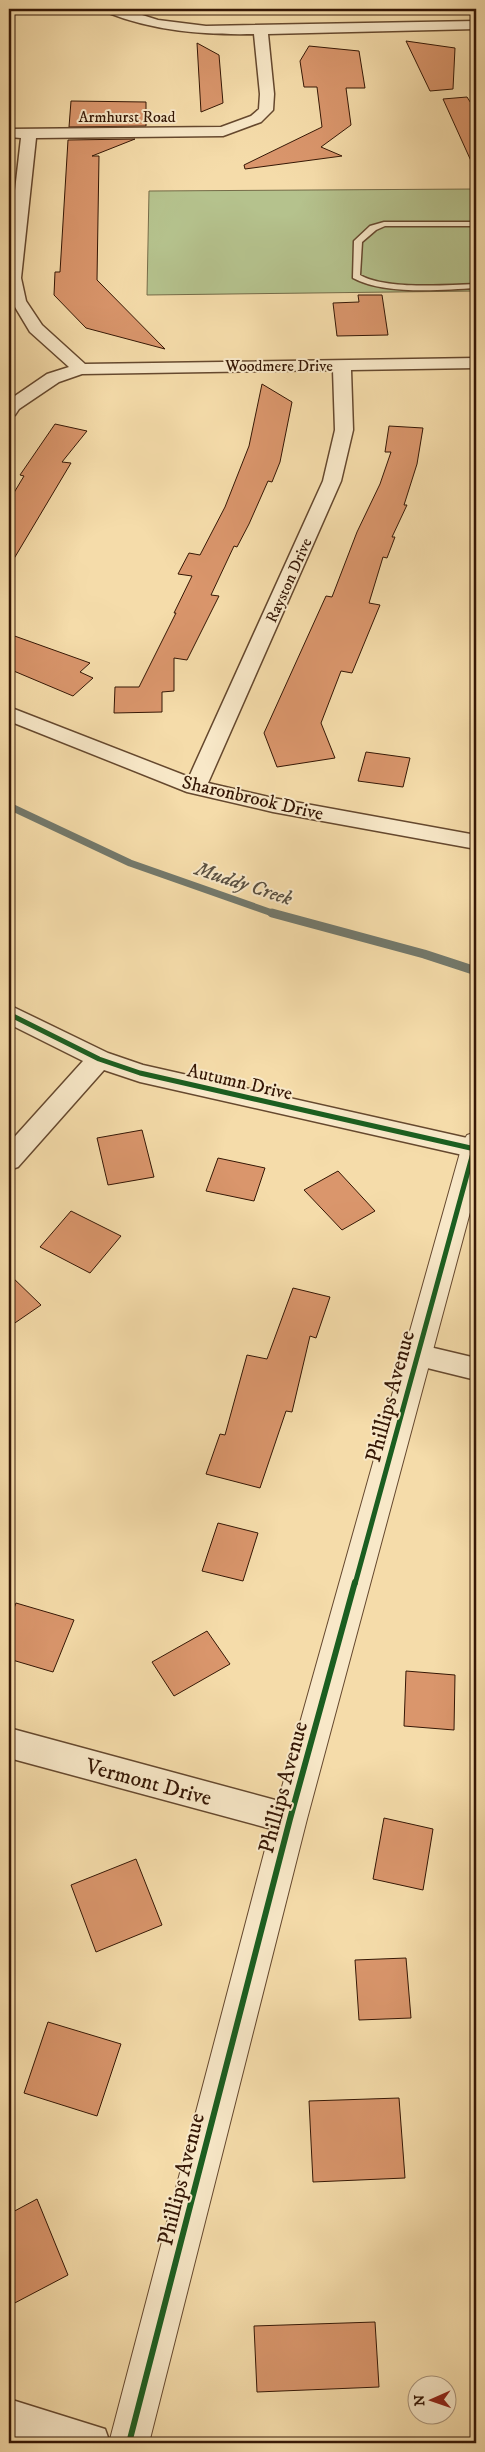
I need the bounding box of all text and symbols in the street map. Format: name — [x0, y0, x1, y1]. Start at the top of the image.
street label: Armhurst Road — [78, 107, 176, 127]
street label: Woodmere Drive — [224, 356, 333, 376]
street label: Rayston Drive — [261, 535, 317, 626]
street label: Sharonbrook Drive — [180, 771, 326, 826]
water label: Muddy Creek — [190, 856, 296, 912]
street label: Autumn Drive — [185, 1059, 295, 1106]
street label: Phillips Avenue — [360, 1327, 421, 1465]
street label: Phillips Avenue — [253, 1718, 314, 1856]
street label: Vermont Drive — [82, 1752, 215, 1812]
street label: Phillips Avenue — [152, 2110, 211, 2248]
north arrow — [408, 2374, 458, 2424]
text: N — [411, 2394, 429, 2406]

